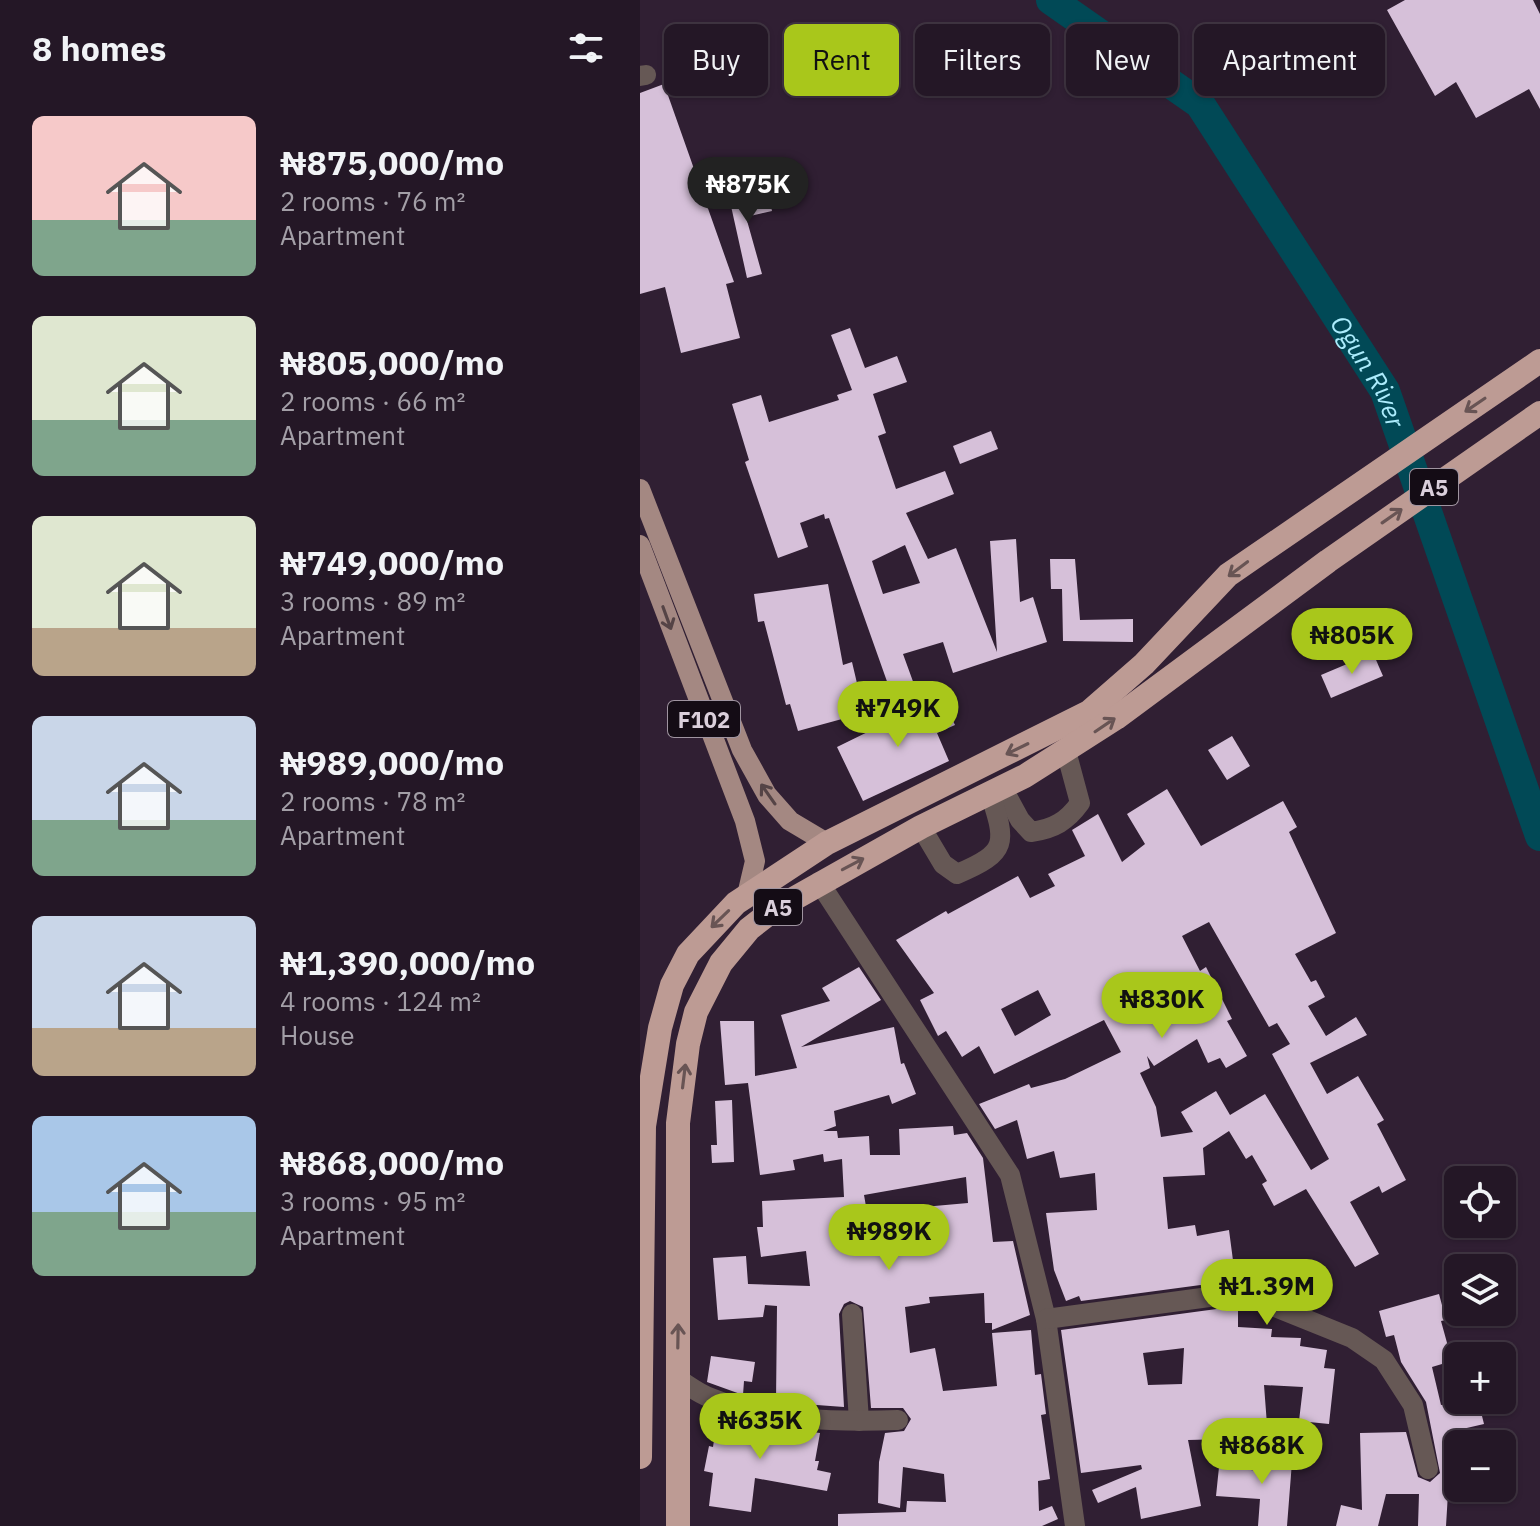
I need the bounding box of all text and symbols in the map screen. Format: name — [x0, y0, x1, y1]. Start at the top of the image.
chip: Buy — [664, 24, 768, 96]
chip: Rent — [784, 24, 899, 96]
chip: Filters — [915, 24, 1050, 96]
chip: New — [1066, 24, 1178, 96]
chip: Apartment — [1194, 24, 1385, 96]
text: 8 homes — [32, 26, 167, 70]
icon: filters — [564, 26, 608, 70]
text: ₦875,000/mo — [280, 140, 504, 184]
icon: home — [96, 148, 192, 244]
pin: ₦875K — [692, 157, 804, 225]
text: ₦875K — [705, 166, 791, 200]
text: 2 rooms · 76 m² — [280, 184, 465, 218]
text: Apartment — [280, 218, 405, 252]
water label: Ogun River — [1323, 308, 1414, 433]
text: ₦805,000/mo — [280, 340, 504, 384]
icon: home — [96, 348, 192, 444]
text: 2 rooms · 66 m² — [280, 384, 465, 418]
one-way arrow — [1465, 397, 1487, 413]
text: Apartment — [280, 418, 405, 452]
road number: A5 — [1410, 469, 1458, 505]
one-way arrow — [1380, 508, 1402, 524]
text: ₦749,000/mo — [280, 540, 504, 584]
icon: home — [96, 548, 192, 644]
one-way arrow — [1227, 560, 1249, 577]
text: 3 rooms · 89 m² — [280, 584, 465, 618]
one-way arrow — [661, 606, 675, 630]
pin: ₦805K — [1296, 608, 1408, 676]
text: ₦805K — [1309, 617, 1395, 651]
text: Apartment — [280, 618, 405, 652]
pin: ₦749K — [842, 681, 954, 749]
text: ₦749K — [855, 690, 941, 724]
road number: F102 — [668, 701, 740, 737]
one-way arrow — [1094, 717, 1116, 733]
text: ₦989,000/mo — [280, 740, 504, 784]
one-way arrow — [1006, 742, 1030, 758]
icon: home — [96, 748, 192, 844]
text: 2 rooms · 78 m² — [280, 784, 465, 818]
one-way arrow — [760, 784, 777, 805]
text: Apartment — [280, 818, 405, 852]
one-way arrow — [841, 855, 865, 871]
road number: A5 — [754, 889, 802, 925]
one-way arrow — [710, 910, 730, 929]
text: ₦1,390,000/mo — [280, 940, 535, 984]
icon: home — [96, 948, 192, 1044]
pin: ₦830K — [1106, 972, 1218, 1040]
text: ₦830K — [1119, 981, 1205, 1015]
text: 4 rooms · 124 m² — [280, 984, 481, 1018]
text: House — [280, 1018, 355, 1052]
one-way arrow — [677, 1064, 692, 1089]
text: ₦868,000/mo — [280, 1140, 504, 1184]
icon: home — [96, 1148, 192, 1244]
map controls — [1444, 1166, 1516, 1502]
button: locate — [1444, 1166, 1516, 1238]
text: 3 rooms · 95 m² — [280, 1184, 465, 1218]
pin: ₦989K — [833, 1204, 945, 1272]
text: ₦989K — [846, 1213, 932, 1247]
text: Apartment — [280, 1218, 405, 1252]
button: layers — [1444, 1254, 1516, 1326]
pin: ₦1.39M — [1202, 1259, 1332, 1327]
text: ₦1.39M — [1219, 1268, 1315, 1302]
one-way arrow — [671, 1323, 686, 1350]
button: + — [1444, 1342, 1516, 1414]
pin: ₦635K — [704, 1393, 816, 1461]
text: ₦635K — [717, 1402, 803, 1436]
pin: ₦868K — [1206, 1418, 1318, 1486]
text: ₦868K — [1219, 1427, 1305, 1461]
button: − — [1444, 1430, 1516, 1502]

